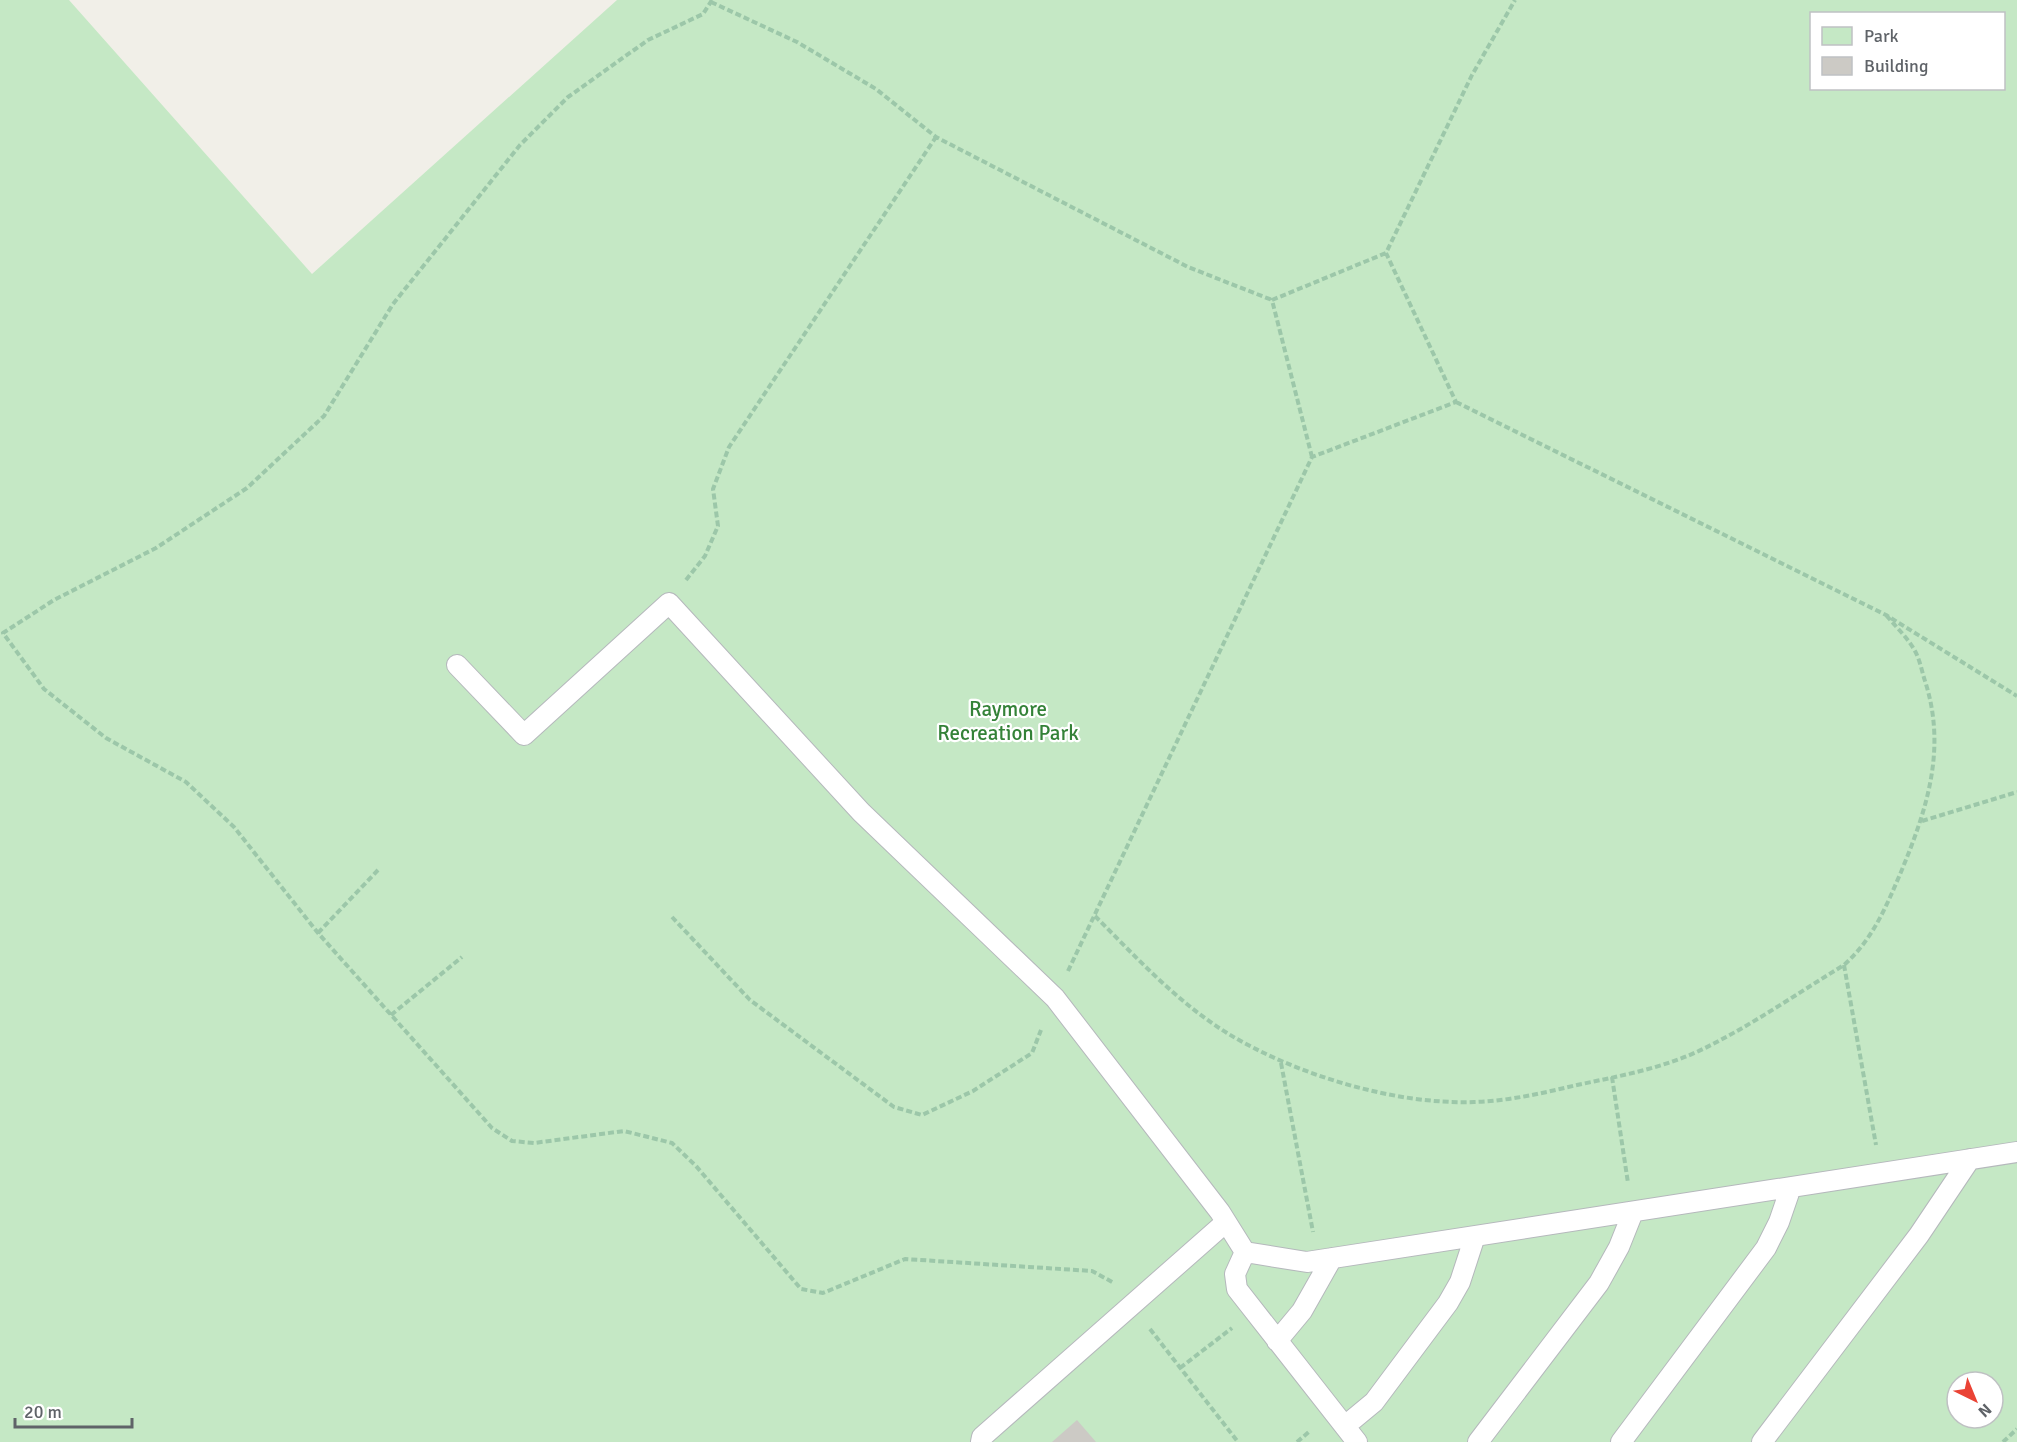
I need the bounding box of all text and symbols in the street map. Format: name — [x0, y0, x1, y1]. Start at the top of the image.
legend — [1810, 12, 2005, 90]
text: Park — [1864, 25, 1899, 47]
text: Building — [1864, 55, 1928, 77]
park label: Raymore Recreation Park — [937, 696, 1079, 746]
north arrow — [1945, 1370, 2005, 1430]
scale bar — [15, 1391, 132, 1429]
text: N — [1974, 1399, 1995, 1421]
text: 20 m — [24, 1401, 62, 1423]

